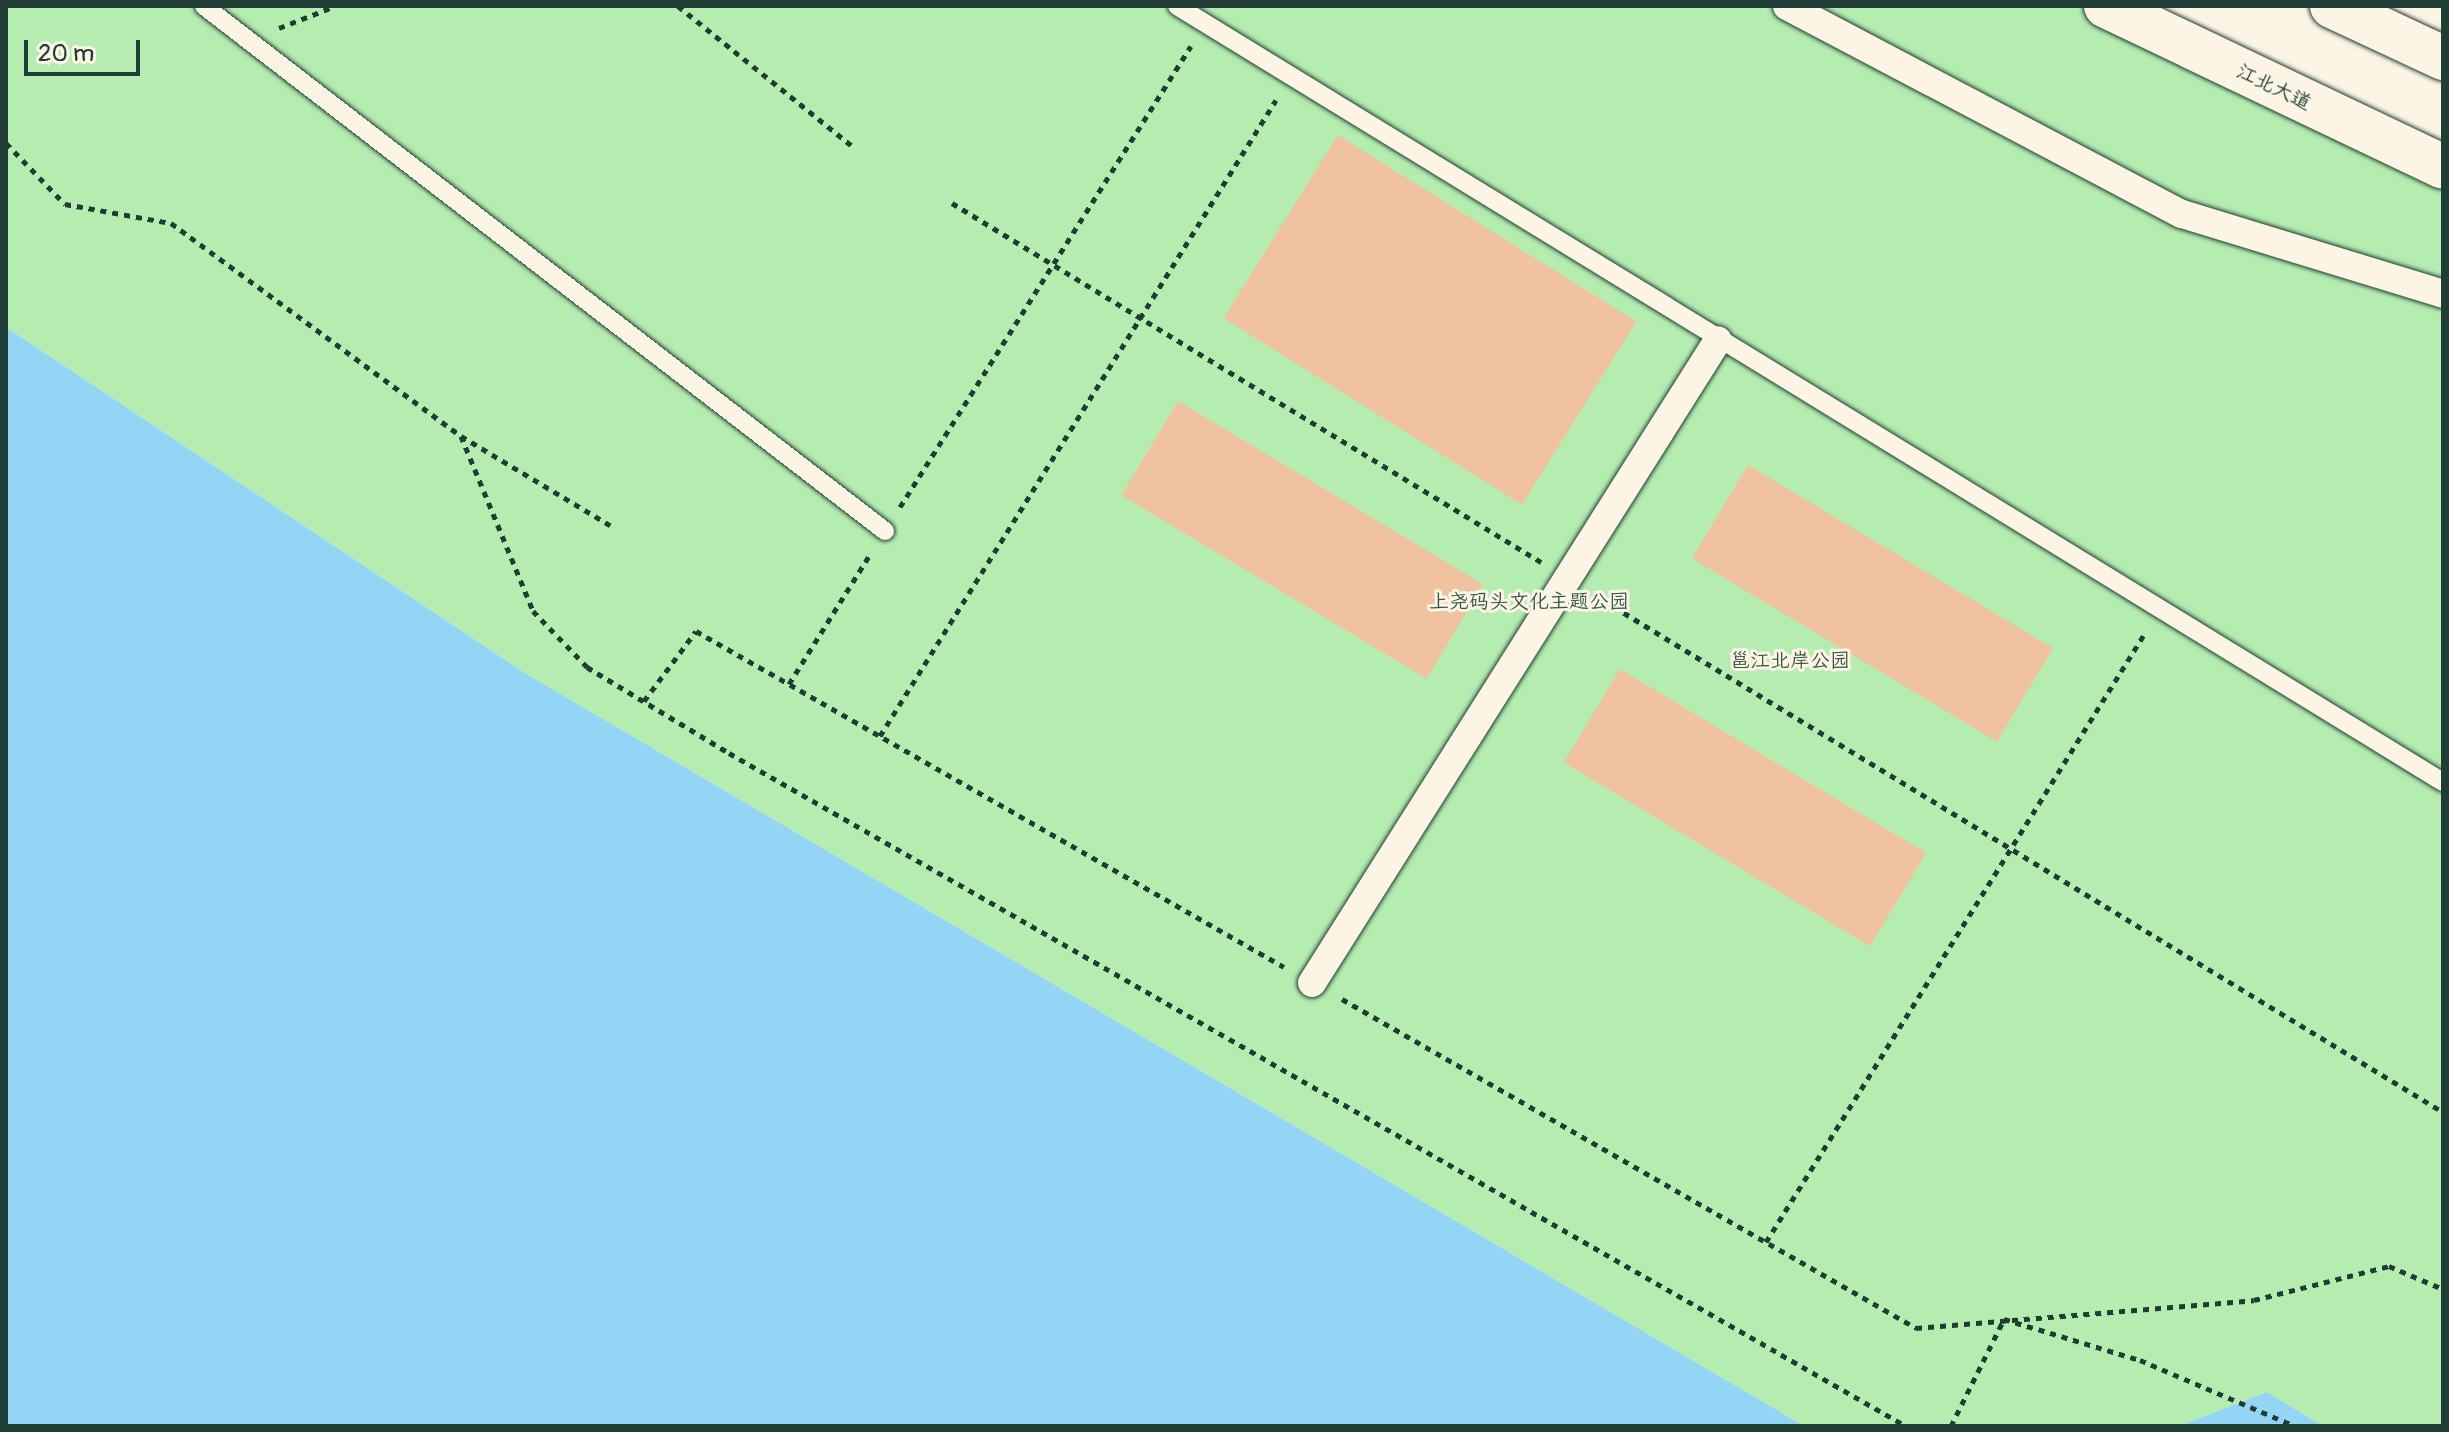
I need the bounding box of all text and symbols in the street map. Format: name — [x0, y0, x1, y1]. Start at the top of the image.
scale bar — [28, 24, 144, 74]
text: 20 m — [38, 39, 94, 68]
street label: 江北大道 — [2233, 59, 2315, 115]
park label: 上尧码头文化主题公园 — [1429, 589, 1629, 613]
park label: 邕江北岸公园 — [1730, 648, 1850, 672]

